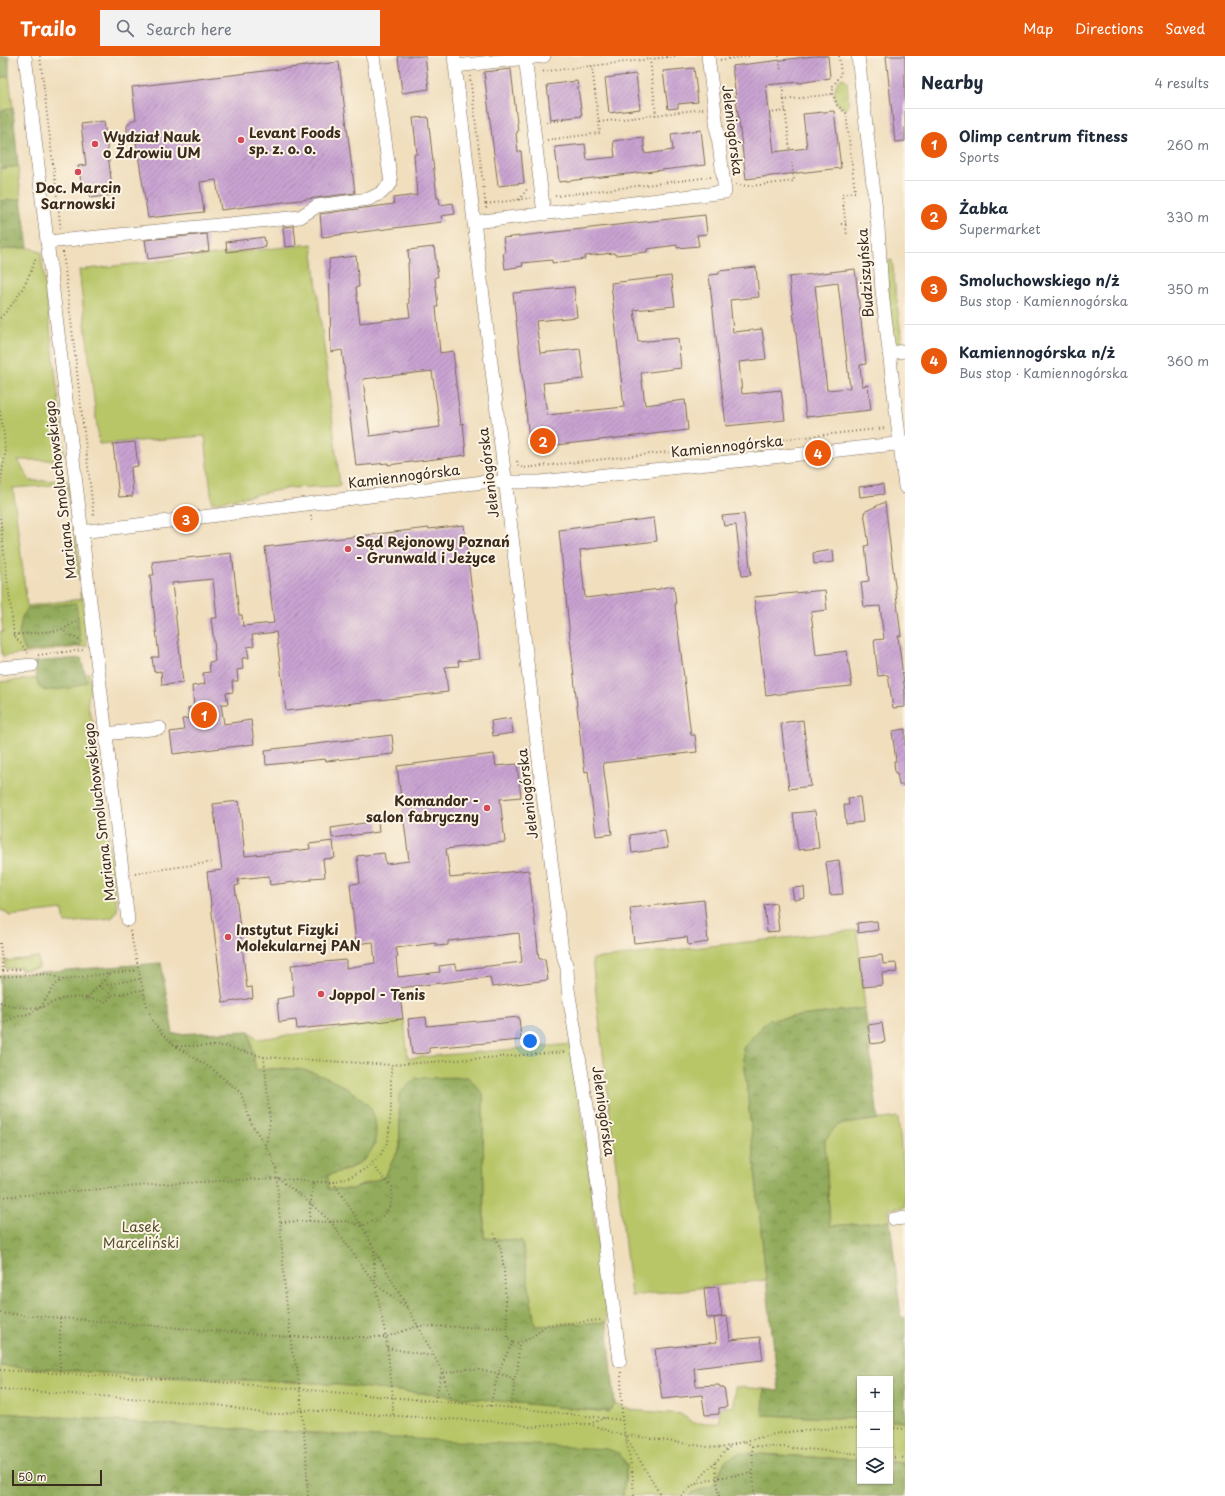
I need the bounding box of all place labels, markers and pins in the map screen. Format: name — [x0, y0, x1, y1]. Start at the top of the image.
place label: Levant Foods sp. z. o. o. — [249, 122, 341, 159]
place label: Wydział Nauk o Zdrowiu UM — [103, 126, 202, 163]
marker: Levant Foods sp. z. o. o. — [236, 135, 246, 145]
marker: Wydział Nauk o Zdrowiu UM — [90, 139, 100, 149]
marker: Doc. Marcin Sarnowski — [73, 167, 83, 177]
place label: Doc. Marcin Sarnowski — [35, 177, 121, 214]
pin: 2 — [530, 426, 556, 456]
pin: 4 — [805, 438, 831, 468]
pin: 3 — [173, 504, 199, 534]
place label: Sąd Rejonowy Poznań - Grunwald i Jeżyce — [356, 531, 510, 568]
marker: Sąd Rejonowy Poznań - Grunwald i Jeżyce — [343, 544, 353, 554]
pin: 1 — [191, 700, 217, 730]
place label: Komandor - salon fabryczny — [366, 790, 479, 827]
marker: Komandor - salon fabryczny — [482, 803, 492, 813]
place label: Instytut Fizyki Molekularnej PAN — [236, 919, 361, 956]
marker: Instytut Fizyki Molekularnej PAN — [223, 932, 233, 942]
place label: Joppol - Tenis — [329, 984, 426, 1005]
marker: Joppol - Tenis — [316, 989, 326, 999]

